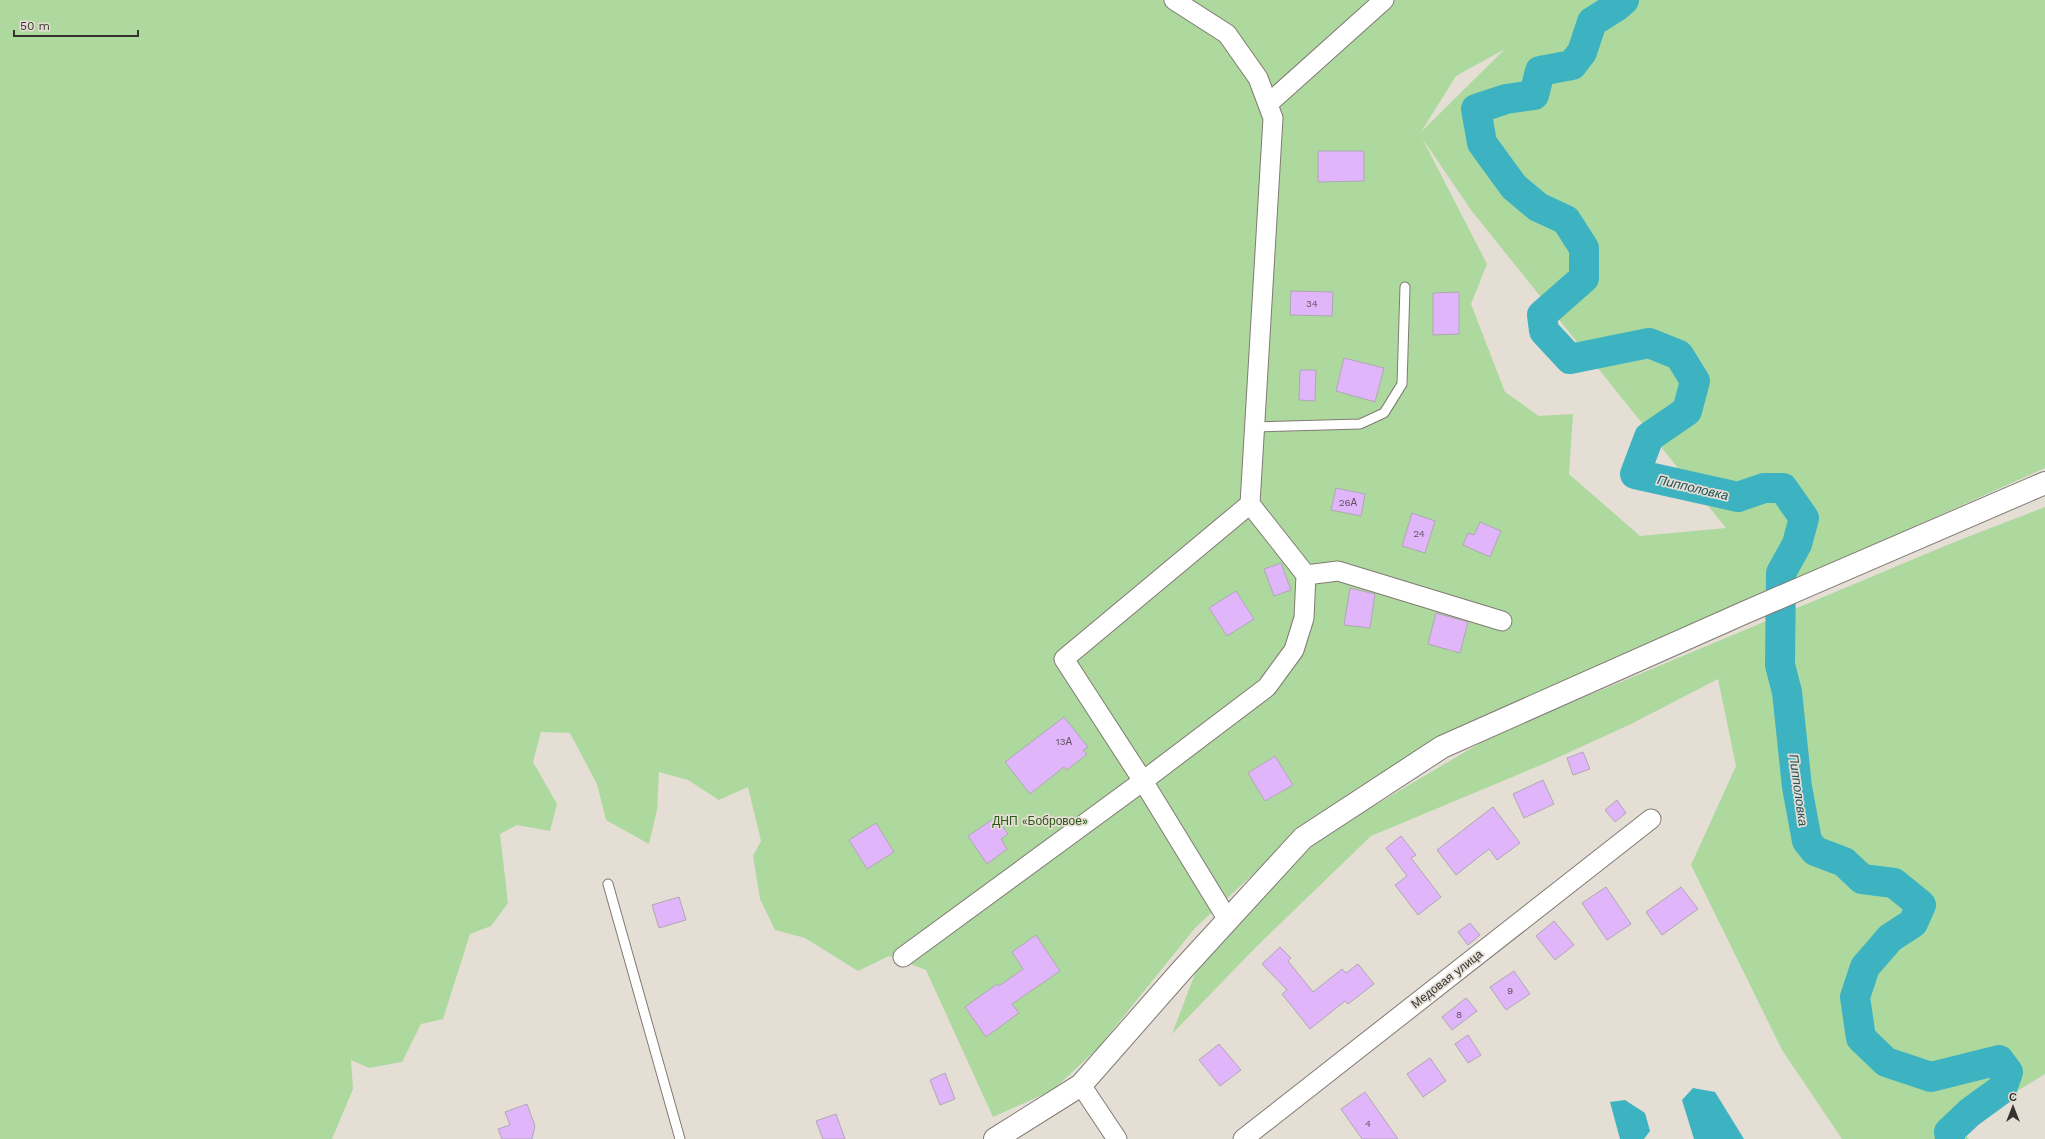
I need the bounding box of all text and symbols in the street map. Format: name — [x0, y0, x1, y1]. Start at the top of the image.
scale bar — [14, 12, 138, 38]
text: 50 m — [20, 19, 50, 33]
house number: 34 — [1306, 298, 1318, 309]
water label: Пипполовка — [1656, 472, 1730, 503]
house number: 26А — [1339, 497, 1358, 508]
house number: 24 — [1413, 528, 1425, 539]
house number: 13А — [1056, 736, 1073, 747]
water label: Пипполовка — [1786, 753, 1811, 827]
park label: ДНП «Бобровое» — [992, 814, 1088, 828]
street label: Медовая улица — [1409, 947, 1486, 1011]
house number: 9 — [1507, 985, 1513, 996]
house number: 8 — [1456, 1009, 1462, 1020]
north arrow — [1993, 1087, 2033, 1127]
text: С — [2009, 1091, 2017, 1104]
house number: 4 — [1365, 1118, 1371, 1129]

